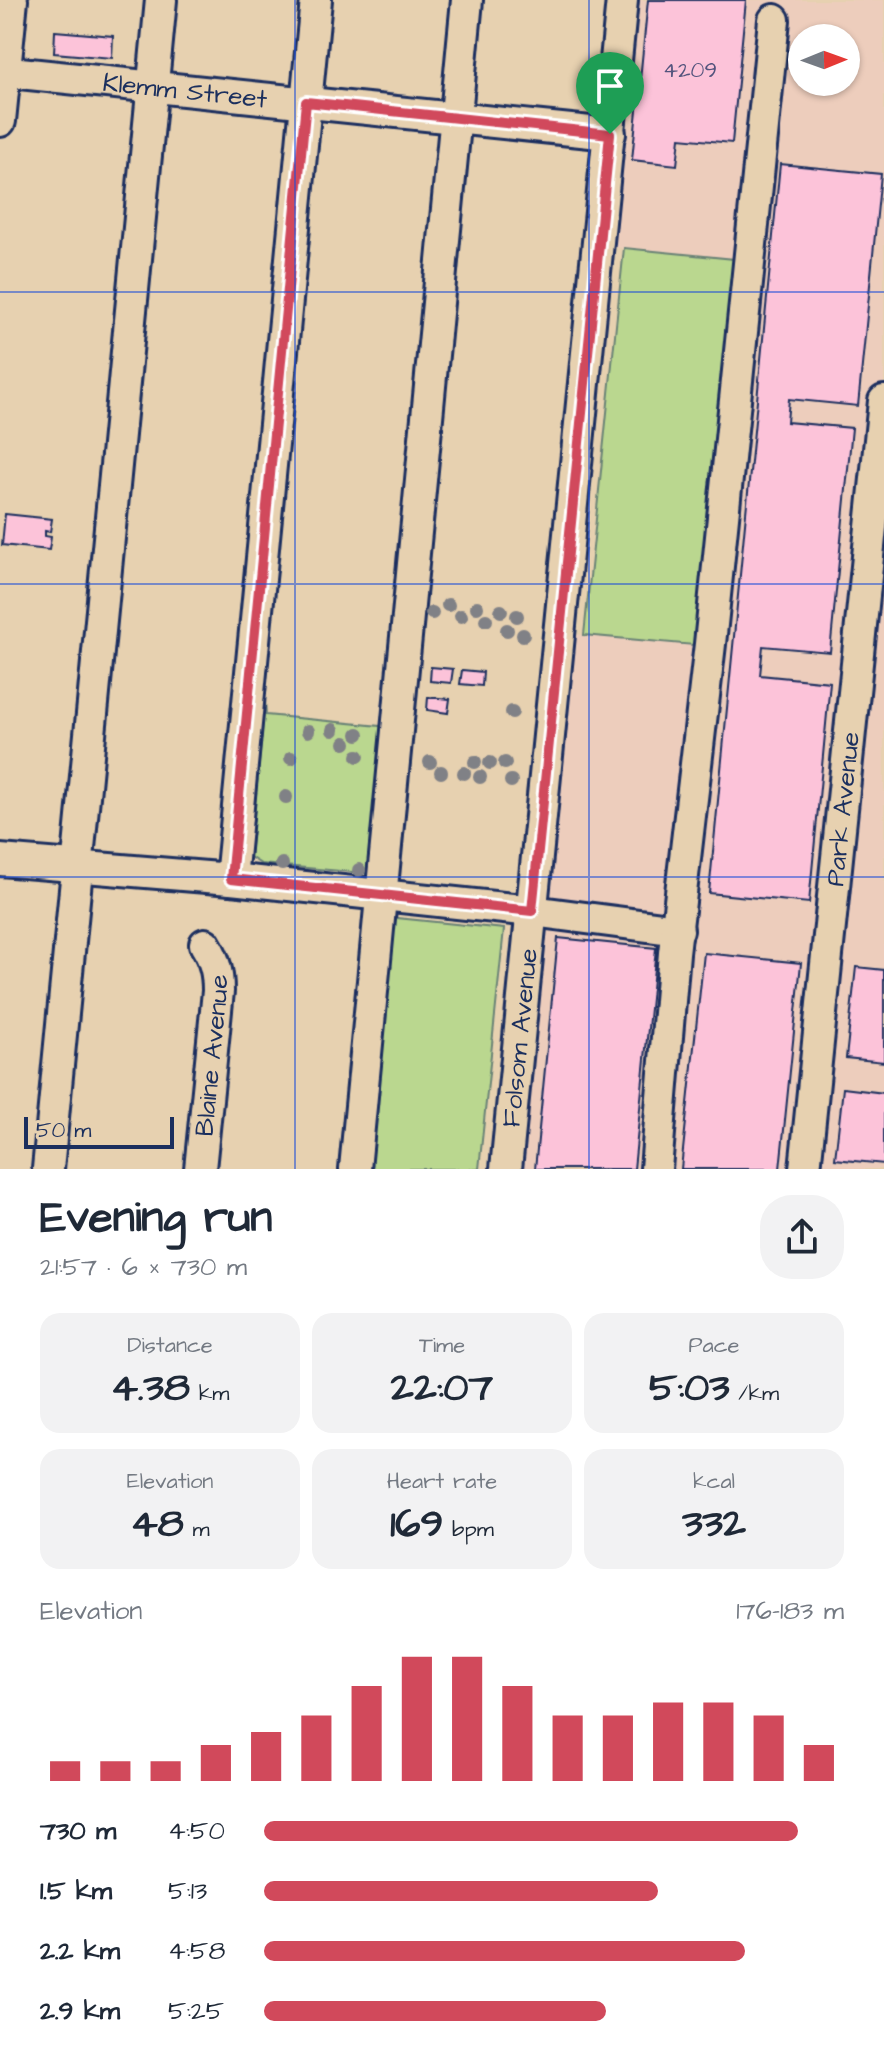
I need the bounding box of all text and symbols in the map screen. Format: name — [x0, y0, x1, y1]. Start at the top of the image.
north arrow — [788, 24, 860, 96]
map controls — [788, 24, 860, 96]
pin — [576, 52, 644, 134]
house number: 4209 — [663, 55, 717, 86]
icon: arrive — [588, 64, 632, 108]
street label: Klemm Street — [101, 65, 269, 118]
street label: Park Avenue — [817, 730, 869, 888]
street label: Folsom Avenue — [493, 947, 547, 1129]
street label: Blaine Avenue — [186, 974, 237, 1138]
scale bar — [24, 1113, 174, 1149]
text: 50 m — [36, 1115, 91, 1146]
text: Evening run — [40, 1188, 272, 1249]
button: share — [760, 1195, 844, 1279]
text: 21:57 · 6 × 730 m — [40, 1249, 247, 1285]
text: Distance — [127, 1330, 213, 1361]
text: Time — [419, 1330, 465, 1361]
text: Pace — [688, 1330, 740, 1361]
text: 4.38 — [111, 1361, 190, 1416]
text: 22:07 — [391, 1361, 493, 1416]
text: 5:03 — [649, 1361, 730, 1416]
text: km — [190, 1378, 229, 1409]
text: /km — [730, 1378, 779, 1409]
text: Elevation — [127, 1466, 213, 1497]
text: Heart rate — [387, 1466, 497, 1497]
text: kcal — [693, 1466, 735, 1497]
text: 48 — [130, 1497, 184, 1552]
text: 169 — [390, 1497, 443, 1552]
text: 332 — [682, 1497, 746, 1552]
text: m — [184, 1514, 210, 1545]
text: bpm — [443, 1514, 494, 1545]
text: Elevation — [40, 1593, 142, 1629]
text: 176–183 m — [736, 1593, 844, 1629]
text: 730 m — [40, 1813, 116, 1849]
text: 4:50 — [168, 1813, 225, 1849]
text: 1.5 km — [40, 1873, 112, 1909]
text: 5:13 — [168, 1873, 207, 1909]
text: 2.2 km — [40, 1933, 120, 1969]
text: 4:58 — [168, 1933, 225, 1969]
text: 2.9 km — [40, 1993, 120, 2029]
text: 5:25 — [168, 1993, 224, 2029]

